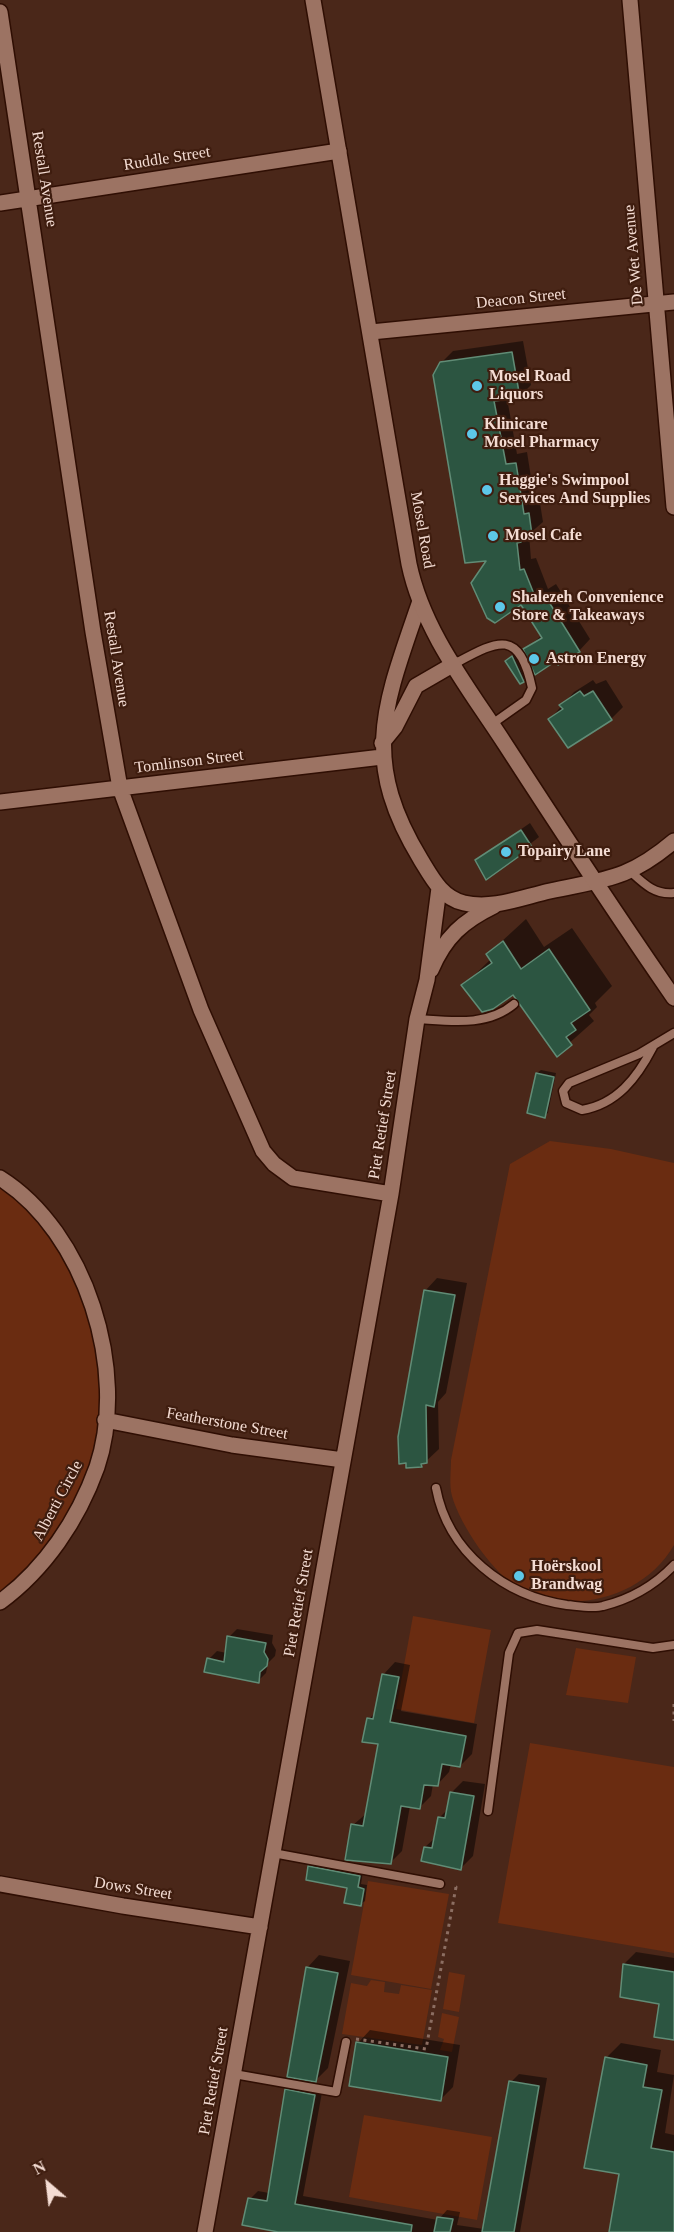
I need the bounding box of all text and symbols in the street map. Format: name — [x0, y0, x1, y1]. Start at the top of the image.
street label: Restall Avenue — [27, 130, 61, 228]
street label: Ruddle Street — [122, 143, 212, 175]
street label: De Wet Avenue — [620, 204, 648, 306]
street label: Deacon Street — [475, 285, 567, 313]
place label: Mosel Road Liquors — [489, 367, 570, 405]
marker: Mosel Road Liquors — [470, 379, 484, 393]
place label: Klinicare Mosel Pharmacy — [484, 415, 599, 453]
marker: Klinicare Mosel Pharmacy — [465, 427, 479, 441]
place label: Haggie's Swimpool Services And Supplies — [499, 471, 650, 509]
marker: Haggie's Swimpool Services And Supplies — [480, 483, 494, 497]
street label: Mosel Road — [406, 490, 438, 570]
place label: Mosel Cafe — [505, 526, 582, 546]
marker: Mosel Cafe — [486, 529, 500, 543]
place label: Shalezeh Convenience Store & Takeaways — [512, 588, 664, 626]
marker: Shalezeh Convenience Store & Takeaways — [493, 600, 507, 614]
street label: Restall Avenue — [99, 610, 133, 708]
place label: Astron Energy — [546, 649, 647, 669]
marker: Astron Energy — [527, 652, 541, 666]
street label: Tomlinson Street — [133, 746, 245, 778]
place label: Topairy Lane — [518, 842, 610, 862]
marker: Topairy Lane — [499, 845, 513, 859]
street label: Piet Retief Street — [365, 1070, 401, 1180]
street label: Featherstone Street — [165, 1404, 289, 1444]
street label: Alberti Circle — [29, 1457, 87, 1545]
street label: Piet Retief Street — [280, 1548, 318, 1658]
place label: Hoërskool Brandwag — [531, 1557, 602, 1595]
marker: Hoërskool Brandwag — [512, 1569, 526, 1583]
street label: Dows Street — [93, 1873, 173, 1905]
street label: Piet Retief Street — [195, 2026, 233, 2136]
north arrow — [18, 2154, 78, 2214]
text: N — [30, 2157, 48, 2178]

